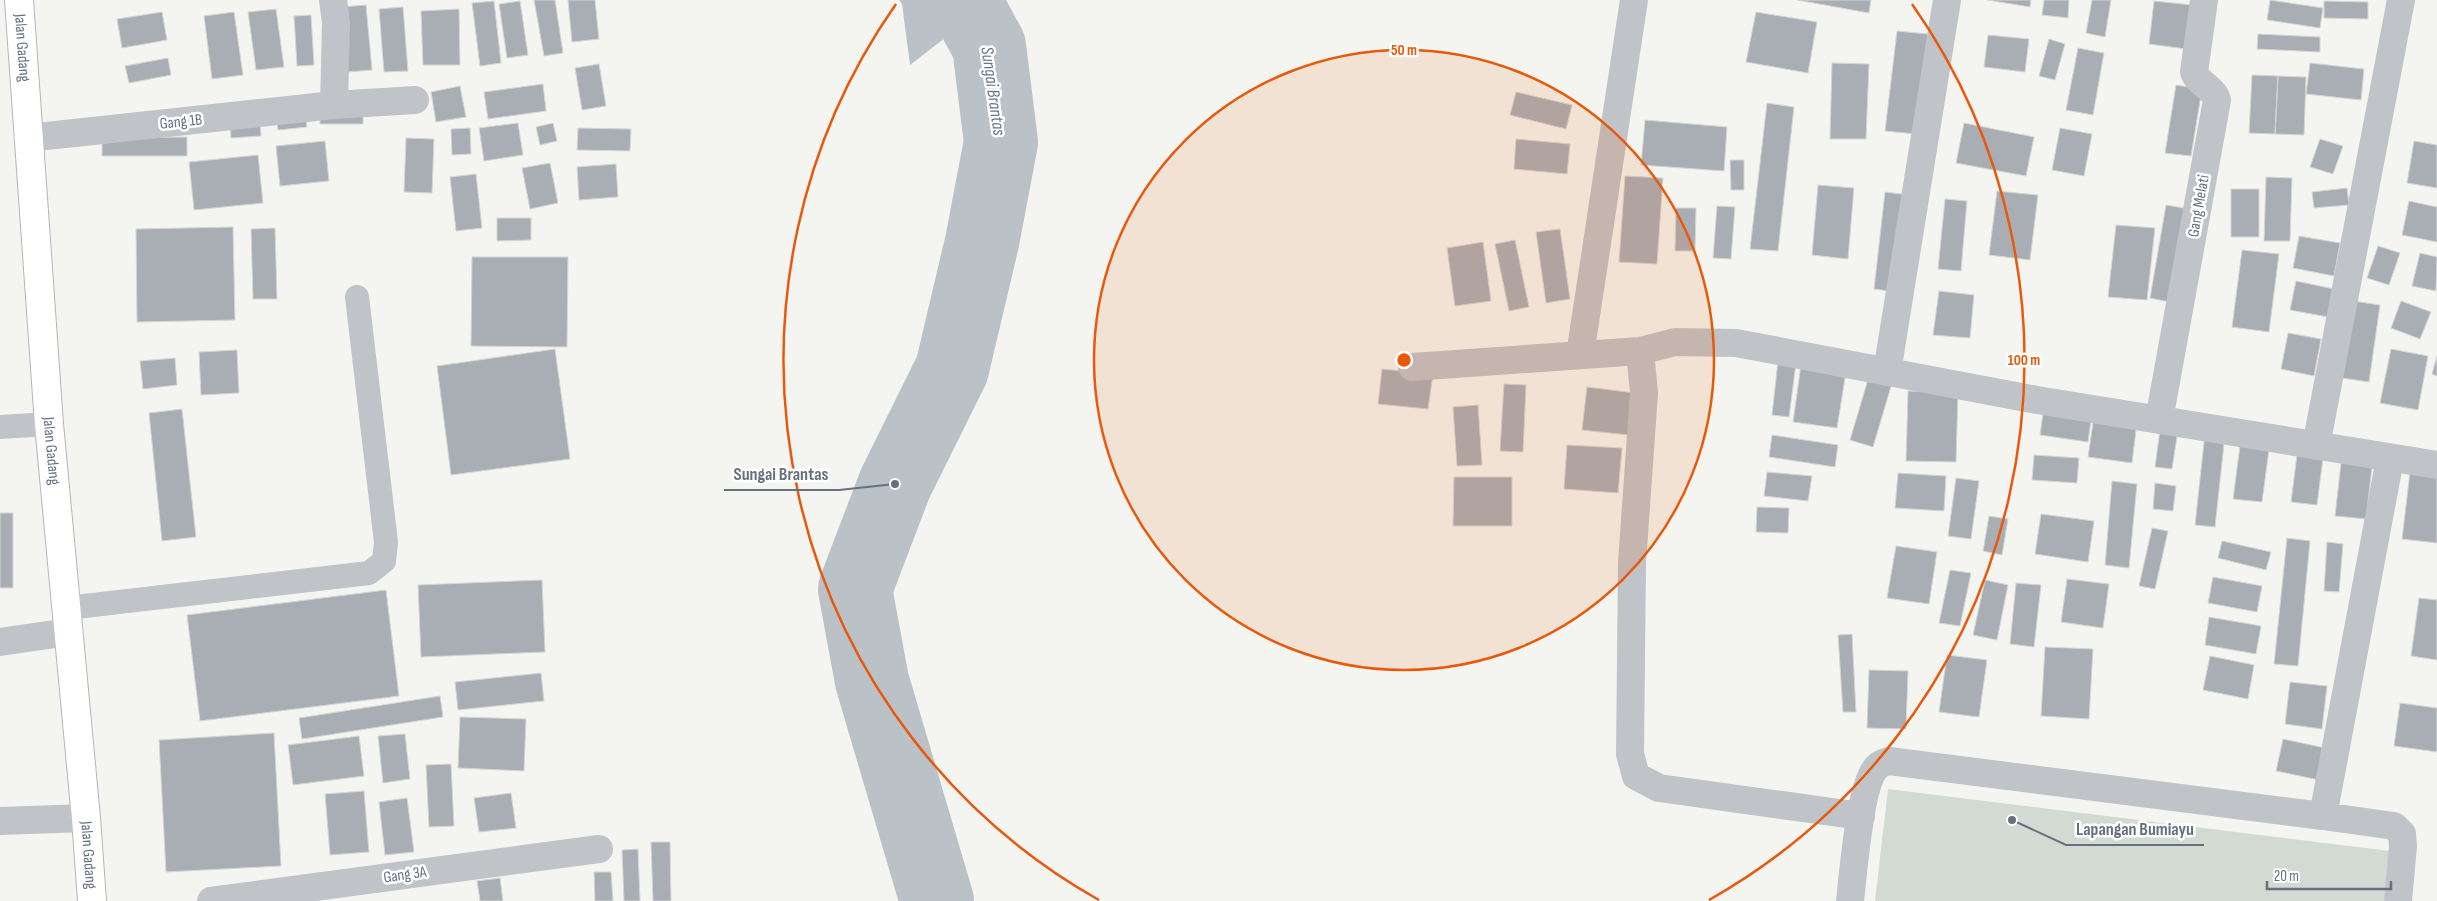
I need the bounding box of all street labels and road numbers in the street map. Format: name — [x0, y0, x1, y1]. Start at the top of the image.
street label: Jalan Gadang — [10, 12, 34, 83]
street label: Gang 1B — [159, 110, 203, 134]
street label: Gang Melati — [2184, 173, 2214, 239]
street label: Jalan Gadang — [39, 415, 64, 486]
street label: Jalan Gadang — [77, 819, 101, 890]
street label: Gang 3A — [382, 863, 428, 887]

